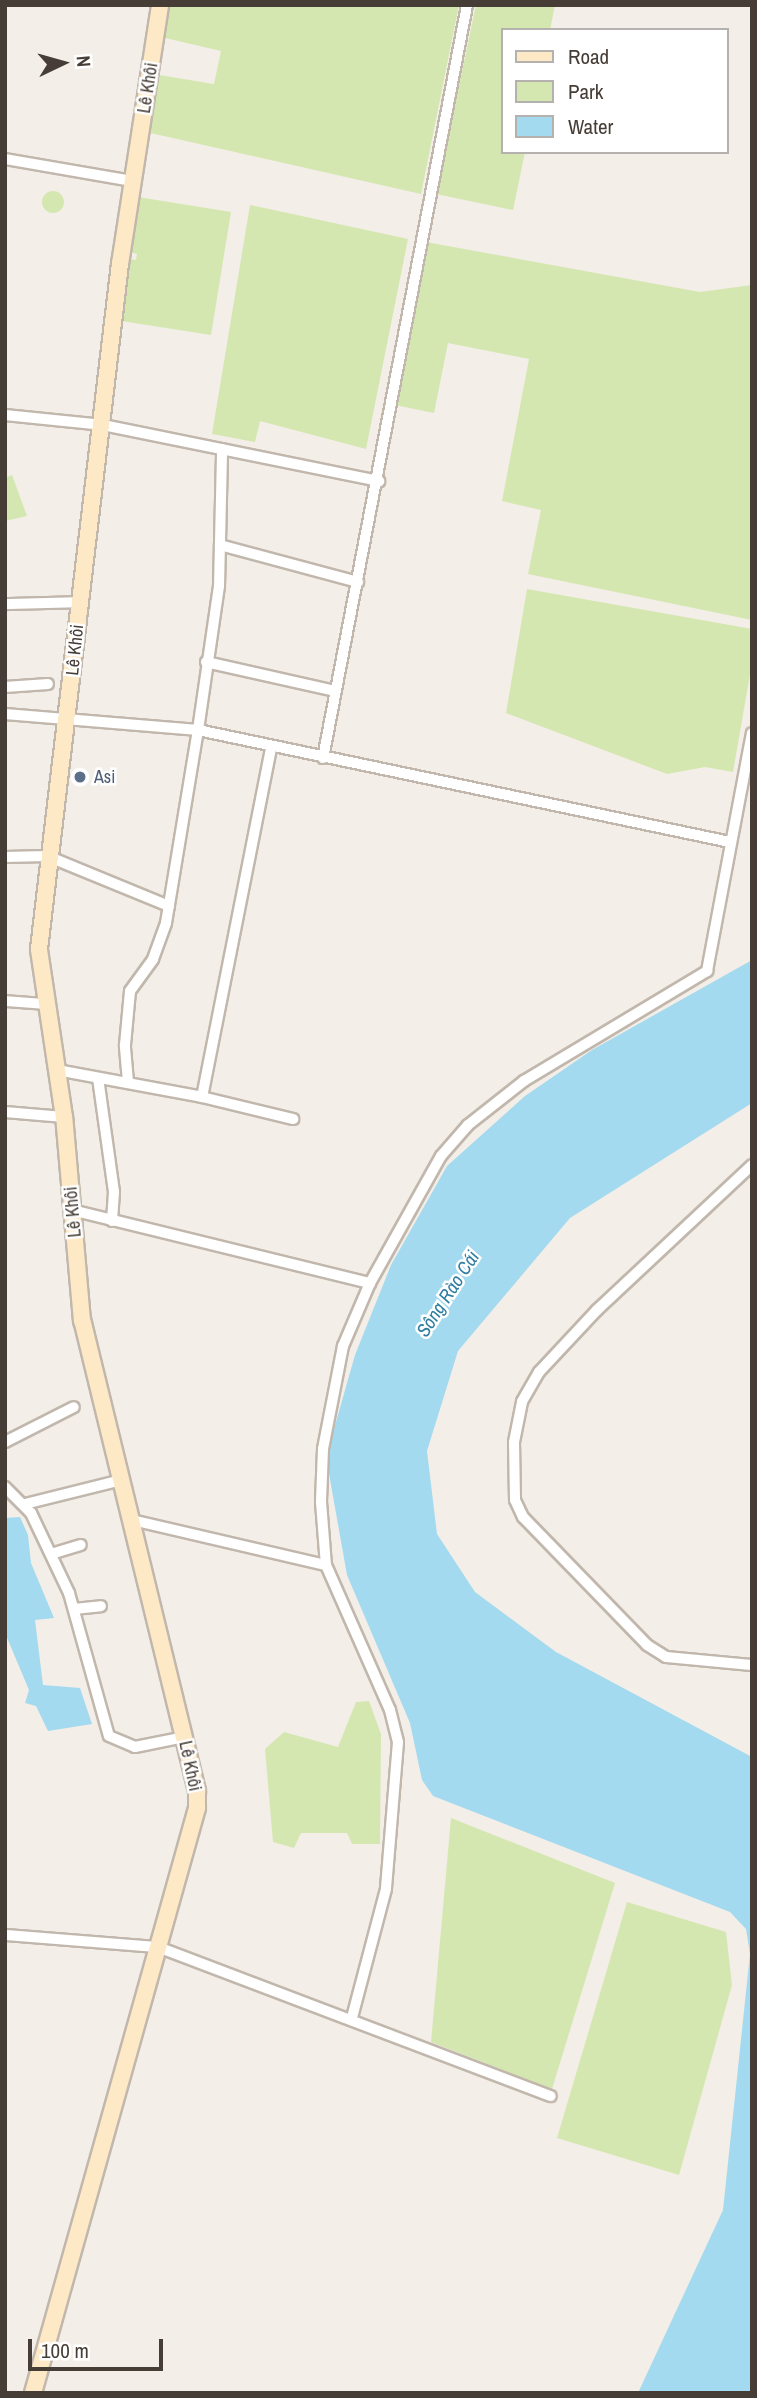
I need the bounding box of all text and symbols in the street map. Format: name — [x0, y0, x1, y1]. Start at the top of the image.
north arrow — [28, 28, 98, 98]
legend — [502, 28, 729, 154]
text: Road — [568, 42, 609, 71]
text: N — [70, 54, 97, 68]
street label: Lê Khôi — [133, 61, 163, 115]
text: Park — [568, 77, 603, 106]
text: Water — [568, 112, 613, 141]
street label: Lê Khôi — [62, 624, 88, 676]
place label: Asi — [94, 766, 115, 788]
marker: Asi — [72, 769, 88, 785]
street label: Lê Khôi — [60, 1186, 86, 1238]
water label: Sông Rào Cái — [412, 1247, 484, 1341]
street label: Lê Khôi — [174, 1739, 206, 1793]
scale bar — [32, 2324, 166, 2368]
text: 100 m — [41, 2336, 89, 2365]

